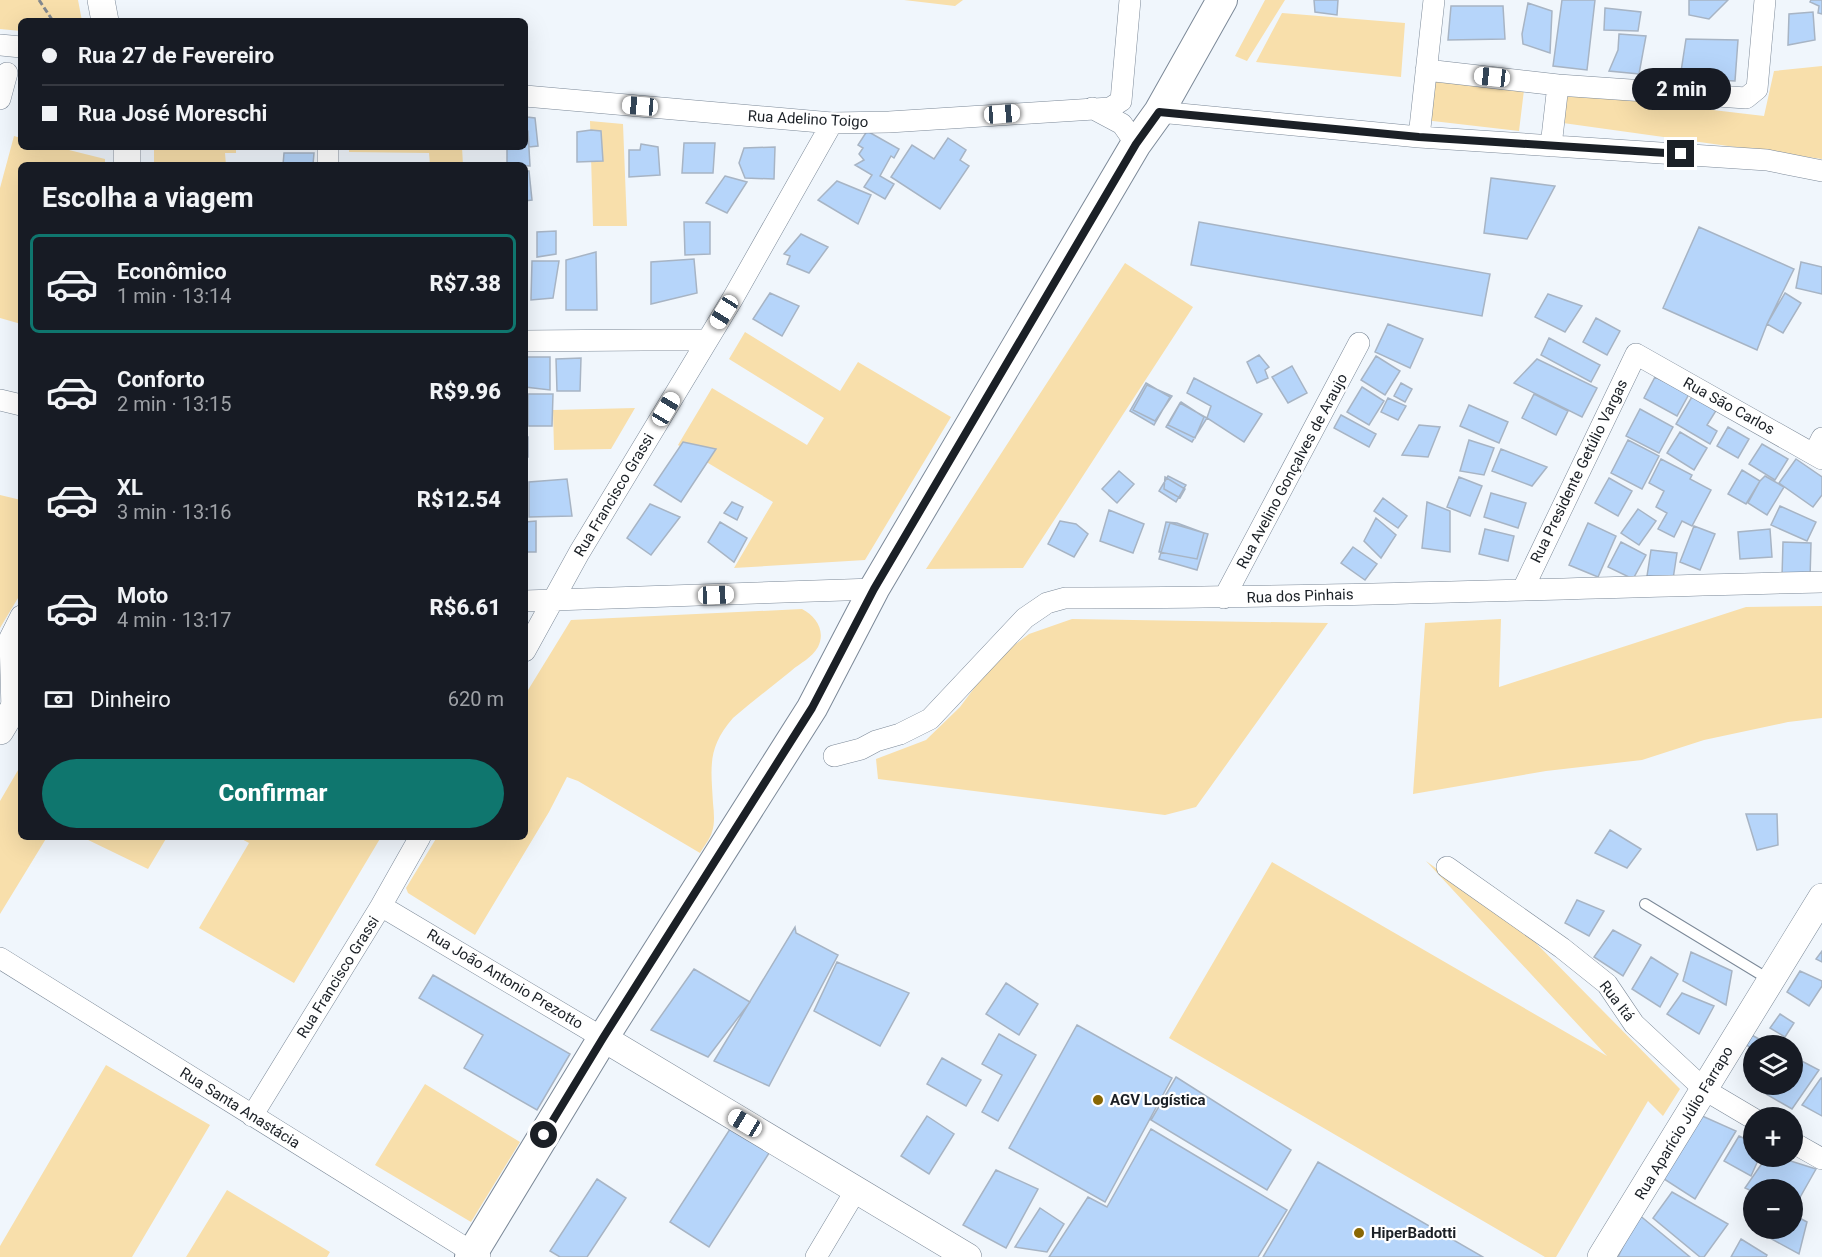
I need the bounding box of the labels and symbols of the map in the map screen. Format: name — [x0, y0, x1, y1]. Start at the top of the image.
car — [1473, 66, 1511, 88]
callout: 2 min — [1632, 67, 1730, 109]
car — [621, 95, 659, 117]
car — [983, 104, 1021, 124]
street label: Rua Adelino Toigo — [747, 107, 869, 131]
route end — [1667, 140, 1694, 167]
car — [707, 292, 741, 332]
street label: Rua Avelino Gonçalves de Araujo — [1233, 370, 1351, 572]
street label: Rua São Carlos — [1680, 373, 1778, 439]
street label: Rua Presidente Getúlio Vargas — [1527, 376, 1631, 566]
car — [649, 389, 683, 429]
street label: Rua Francisco Grassi — [570, 430, 658, 560]
car — [698, 585, 734, 605]
street label: Rua dos Pinhais — [1246, 585, 1354, 607]
street label: Rua Francisco Grassi — [293, 913, 383, 1041]
street label: Rua João Antonio Prezotto — [424, 925, 586, 1033]
street label: Rua Itá — [1596, 977, 1638, 1025]
street label: Rua Aparício Júlio Farrapo — [1631, 1043, 1737, 1203]
street label: Rua Santa Anastácia — [177, 1064, 303, 1152]
place label: AGV Logística — [1110, 1091, 1206, 1109]
marker: AGV Logística — [1091, 1093, 1105, 1107]
car — [725, 1106, 765, 1140]
route start — [530, 1121, 557, 1148]
place label: HiperBadotti — [1371, 1224, 1456, 1242]
marker: HiperBadotti — [1352, 1226, 1366, 1240]

